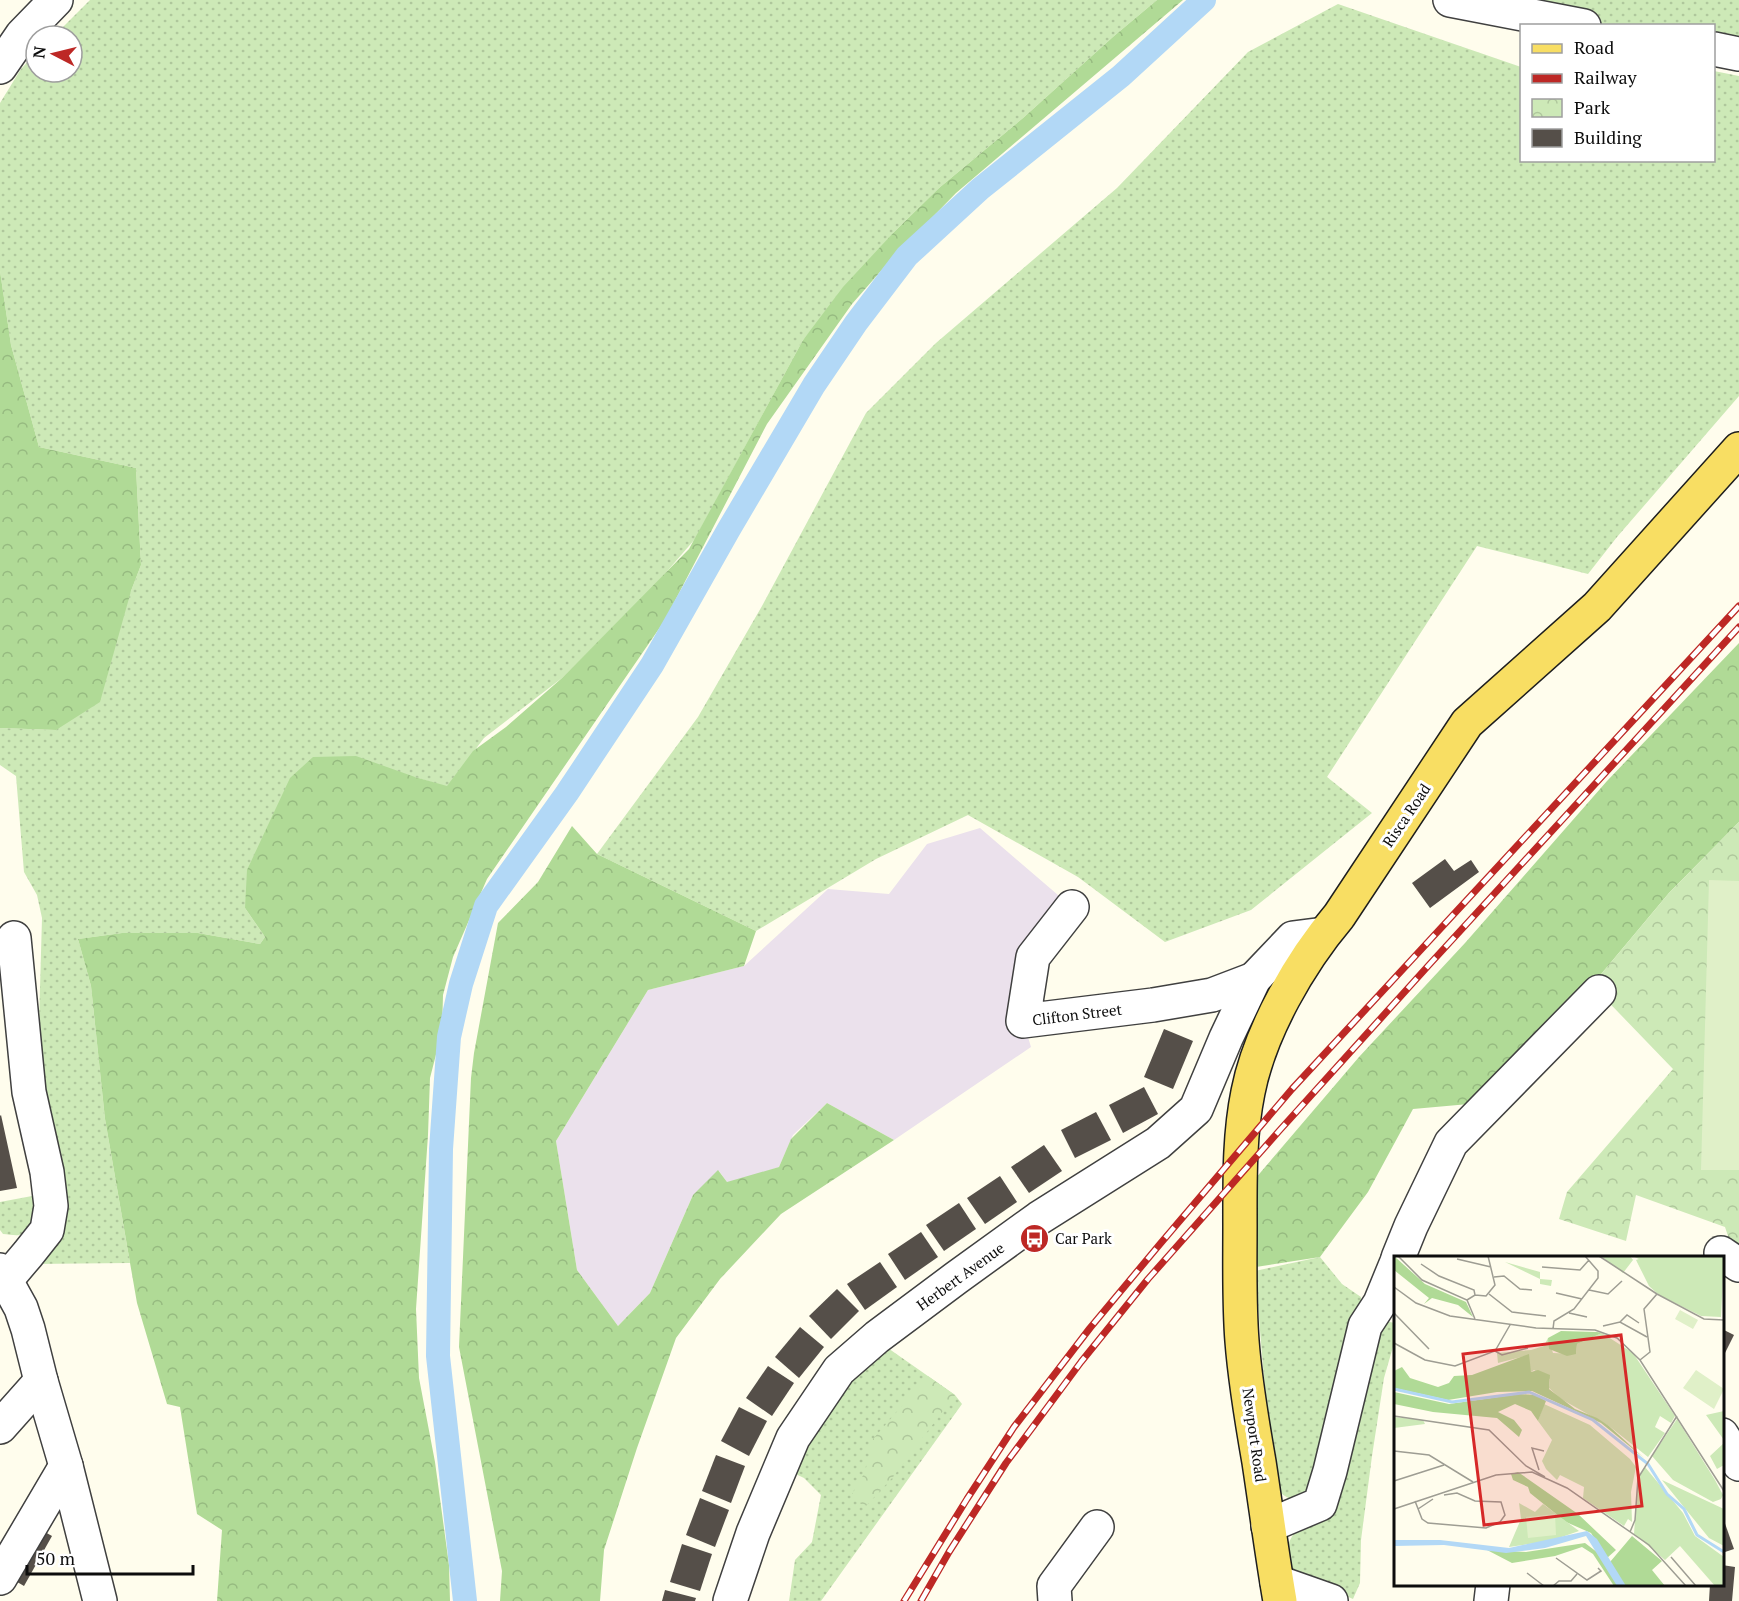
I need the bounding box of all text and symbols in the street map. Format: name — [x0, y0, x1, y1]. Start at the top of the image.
north arrow — [24, 24, 84, 84]
legend — [1520, 24, 1715, 162]
text: Road — [1574, 35, 1614, 59]
text: N — [27, 45, 51, 60]
text: Railway — [1574, 65, 1638, 89]
text: Park — [1574, 95, 1611, 119]
text: Building — [1574, 125, 1642, 149]
street label: Risca Road — [1378, 779, 1434, 851]
street label: Clifton Street — [1031, 999, 1123, 1029]
bus stop icon: Car Park — [1018, 1222, 1050, 1254]
place label: Car Park — [1055, 1228, 1112, 1248]
street label: Herbert Avenue — [912, 1237, 1008, 1315]
inset map — [1394, 1256, 1724, 1586]
street label: Newport Road — [1239, 1387, 1271, 1483]
scale bar — [27, 1538, 194, 1576]
text: 50 m — [36, 1546, 76, 1570]

